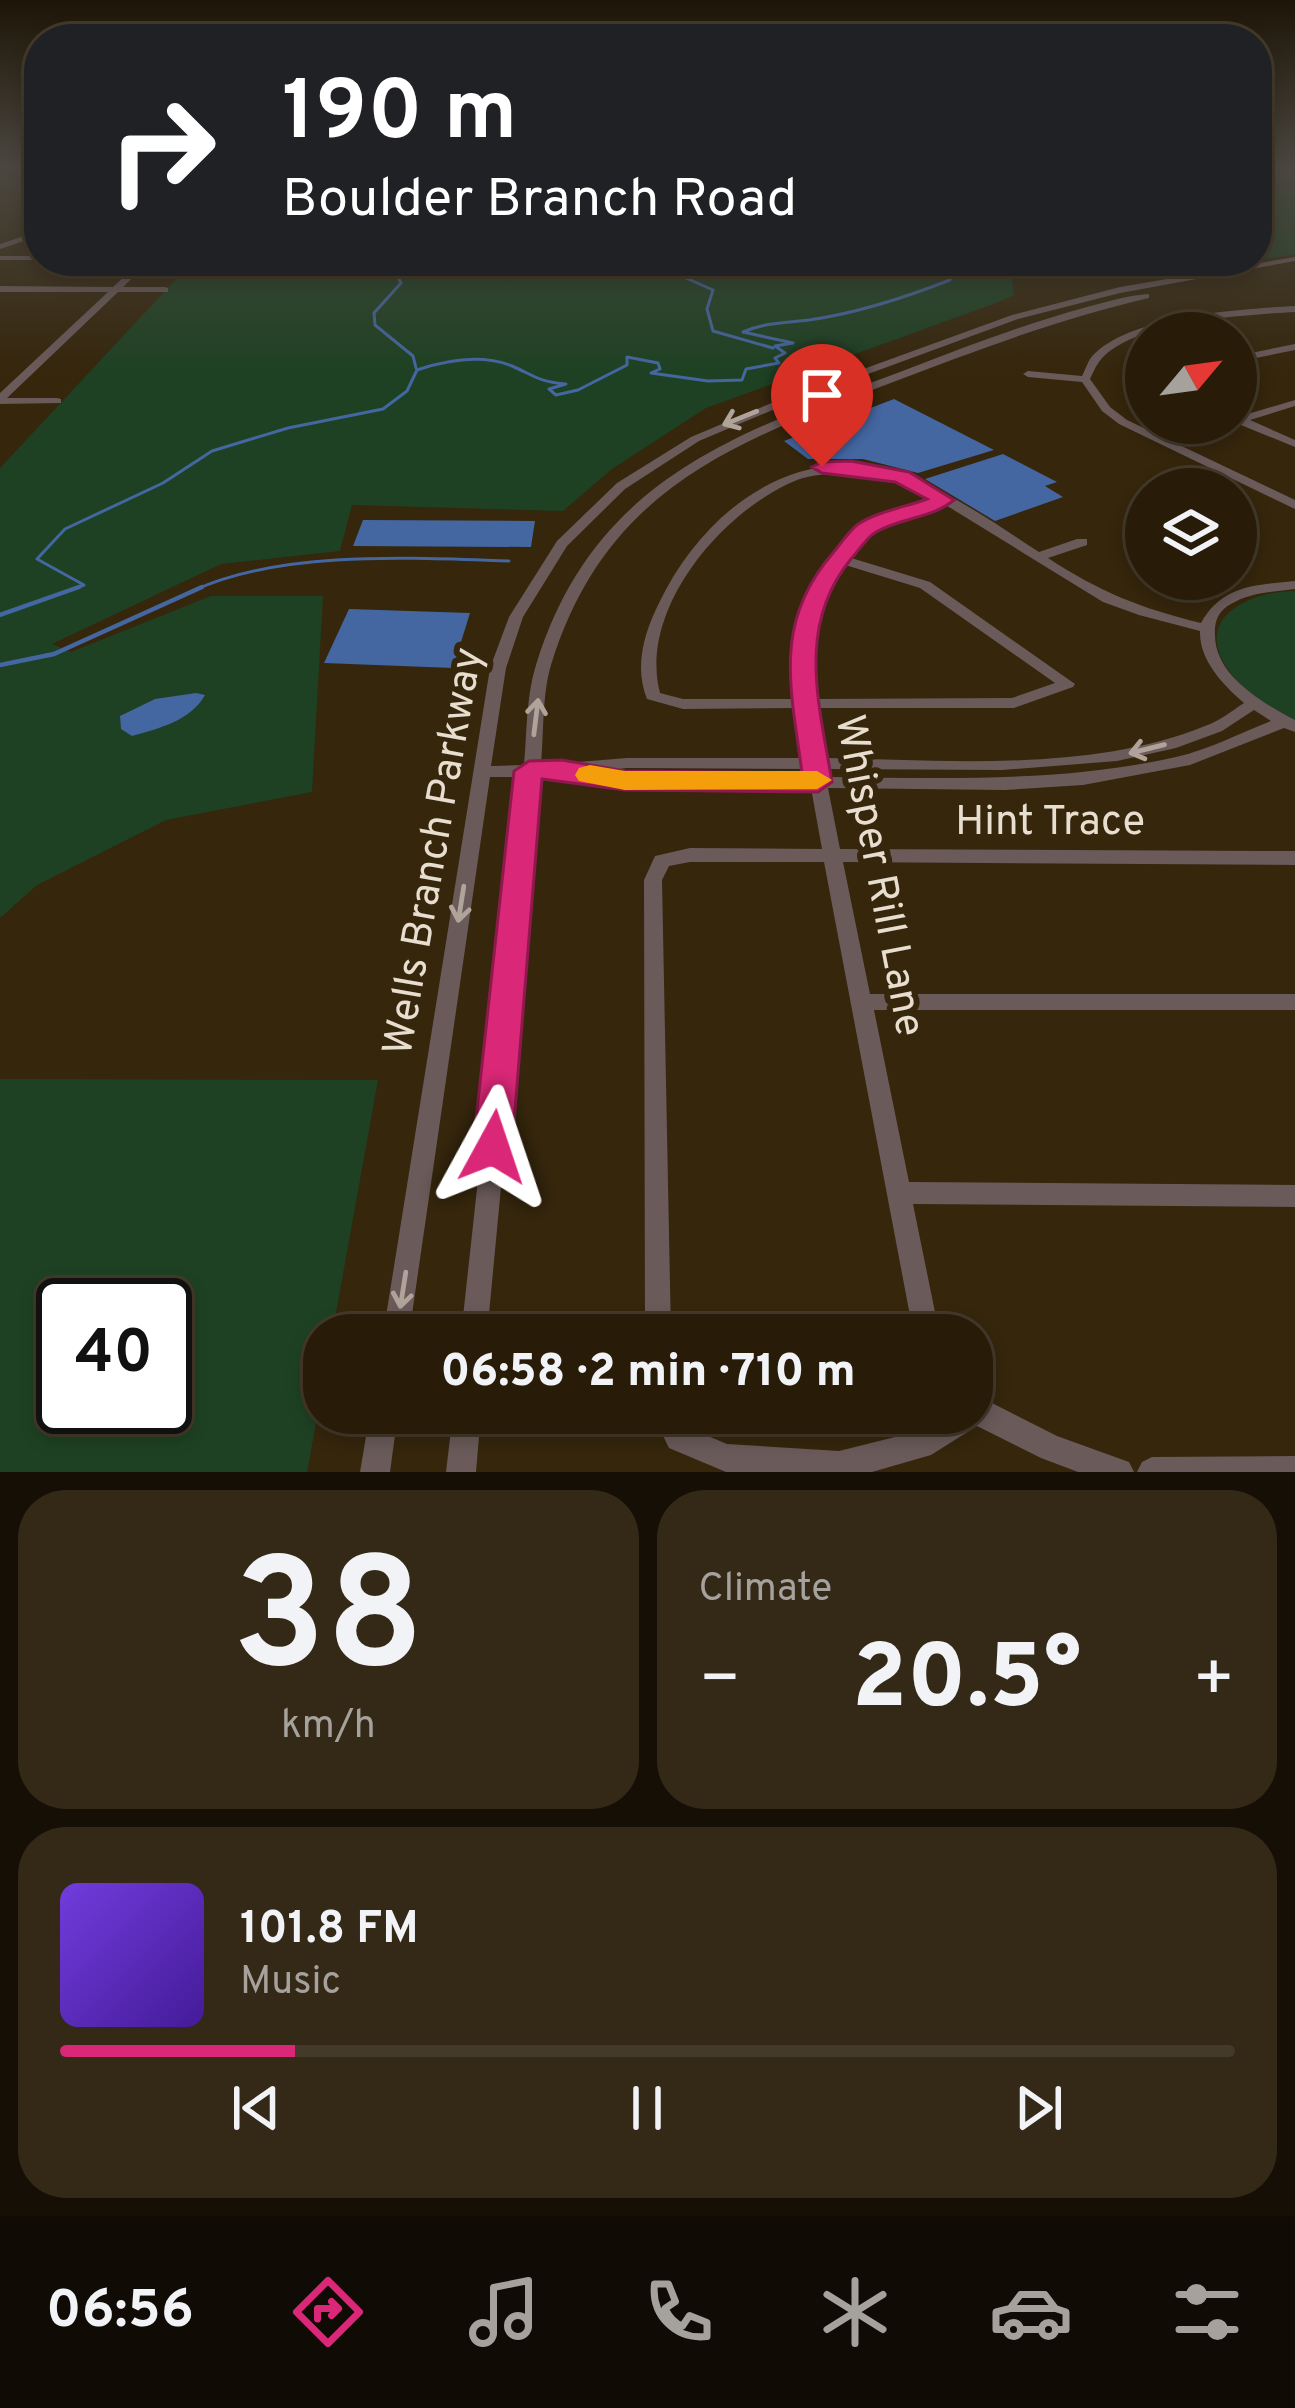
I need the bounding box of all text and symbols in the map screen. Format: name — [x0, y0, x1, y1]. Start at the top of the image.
text: 190 m — [282, 63, 517, 169]
icon: right — [84, 72, 240, 228]
text: Boulder Branch Road — [282, 167, 797, 236]
north arrow — [1125, 312, 1257, 444]
map controls — [1125, 312, 1257, 600]
pin — [771, 344, 873, 467]
icon: arrive — [789, 362, 855, 428]
one-way arrow — [723, 409, 760, 430]
button: layers — [1125, 468, 1257, 600]
street label: Wells Branch Parkway — [373, 644, 497, 1060]
one-way arrow — [525, 698, 547, 737]
street label: Whisper Rill Lane — [820, 711, 935, 1041]
one-way arrow — [1129, 739, 1167, 761]
street label: Hint Trace — [955, 797, 1145, 850]
one-way arrow — [449, 884, 472, 923]
position arrow — [430, 1084, 556, 1210]
one-way arrow — [391, 1269, 414, 1308]
speed limit sign: 40 — [36, 1278, 192, 1434]
text: 06:58 · 2 min · 710 m — [440, 1345, 856, 1402]
text: 38 — [232, 1526, 424, 1724]
text: Climate — [699, 1566, 832, 1615]
text: 20.5° — [852, 1626, 1081, 1739]
text: − — [699, 1641, 741, 1724]
text: + — [1192, 1641, 1235, 1724]
text: km/h — [281, 1703, 376, 1752]
text: 101.8 FM — [240, 1902, 419, 1959]
text: Music — [240, 1959, 341, 2008]
icon: previous — [223, 2075, 289, 2141]
icon: pause — [614, 2075, 680, 2141]
icon: next — [1006, 2075, 1072, 2141]
icon: directions — [286, 2270, 370, 2354]
icon: music — [462, 2270, 546, 2354]
icon: phone — [637, 2270, 721, 2354]
icon: climate — [813, 2270, 897, 2354]
icon: car — [989, 2270, 1073, 2354]
icon: filters — [1165, 2270, 1249, 2354]
text: 06:56 — [46, 2278, 194, 2347]

